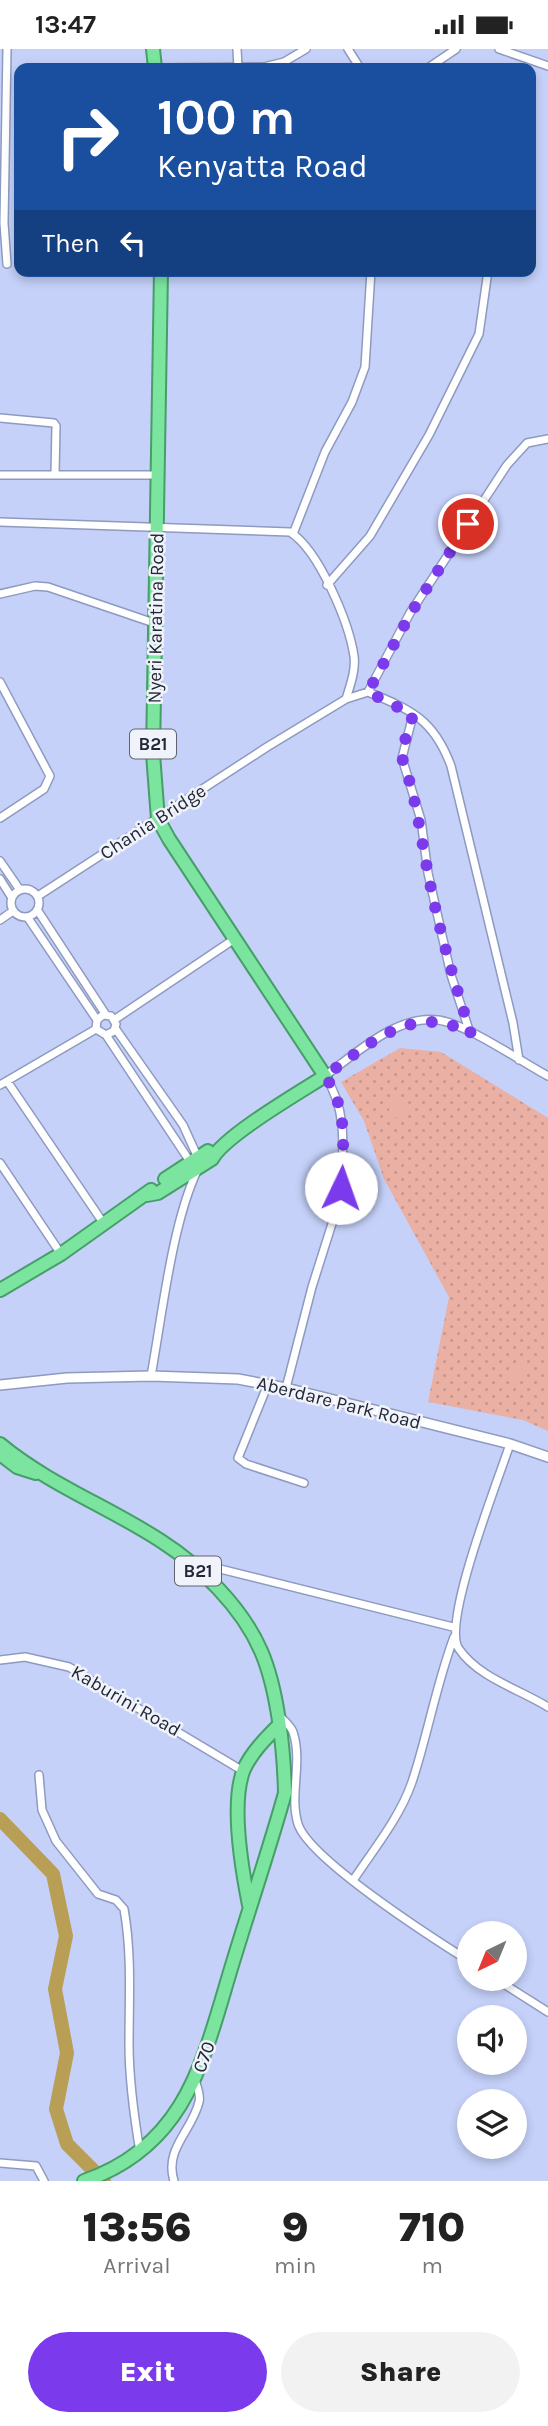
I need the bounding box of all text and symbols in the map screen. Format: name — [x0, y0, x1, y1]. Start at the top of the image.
text: 13:47 — [35, 9, 96, 40]
text: 100 m — [157, 89, 295, 146]
icon: right — [42, 91, 133, 182]
text: Kenyatta Road — [157, 148, 368, 185]
icon: left — [114, 224, 152, 262]
text: Then — [42, 228, 100, 259]
pin — [438, 494, 498, 554]
icon: arrive — [449, 505, 487, 543]
street label: Nyeri Karatina Road — [144, 532, 168, 704]
road number: B21 — [130, 729, 176, 759]
street label: Chania Bridge — [96, 780, 210, 864]
position arrow — [304, 1151, 378, 1225]
street label: Aberdare Park Road — [255, 1372, 423, 1434]
road number: B21 — [175, 1556, 221, 1585]
street label: Kaburini Road — [67, 1661, 185, 1741]
north arrow — [457, 1921, 527, 1991]
map controls — [457, 1921, 527, 2159]
button: sound — [457, 2005, 527, 2075]
street label: C70 — [188, 2038, 220, 2076]
button: layers — [457, 2089, 527, 2159]
text: 13:56 — [83, 2202, 191, 2252]
text: 9 — [282, 2202, 309, 2252]
text: 710 — [399, 2202, 465, 2252]
text: Arrival — [103, 2252, 171, 2279]
text: min — [274, 2252, 316, 2279]
text: m — [421, 2252, 443, 2279]
button: Exit — [28, 2332, 267, 2412]
button: Share — [281, 2332, 520, 2412]

